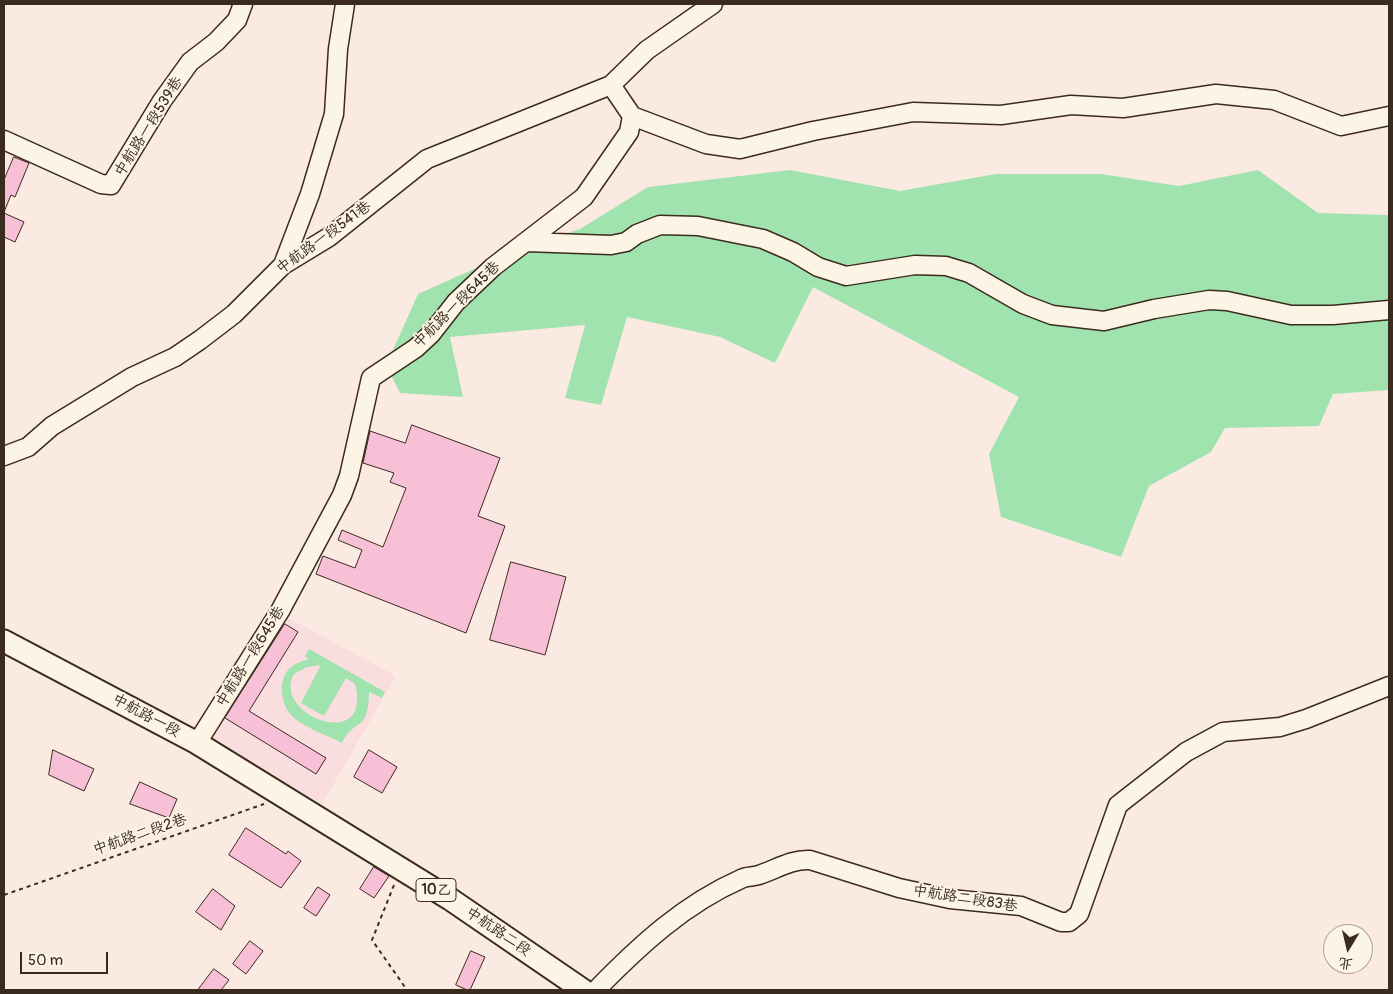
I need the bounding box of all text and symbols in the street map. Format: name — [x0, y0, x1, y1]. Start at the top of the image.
street label: 中航路一段539巷 — [111, 74, 187, 180]
street label: 中航路一段541巷 — [273, 198, 375, 278]
street label: 中航路一段645巷 — [410, 258, 504, 352]
street label: 中航路一段645巷 — [213, 603, 289, 711]
street label: 中航路一段 — [109, 690, 183, 742]
street label: 中航路二段2巷 — [91, 810, 189, 860]
road number: 10乙 — [416, 878, 456, 902]
street label: 中航路二段83巷 — [911, 882, 1019, 916]
street label: 中航路二段 — [462, 904, 534, 960]
north arrow — [1323, 924, 1373, 974]
scale bar — [22, 942, 110, 974]
text: 50 m — [28, 951, 63, 970]
text: 北 — [1337, 954, 1354, 973]

